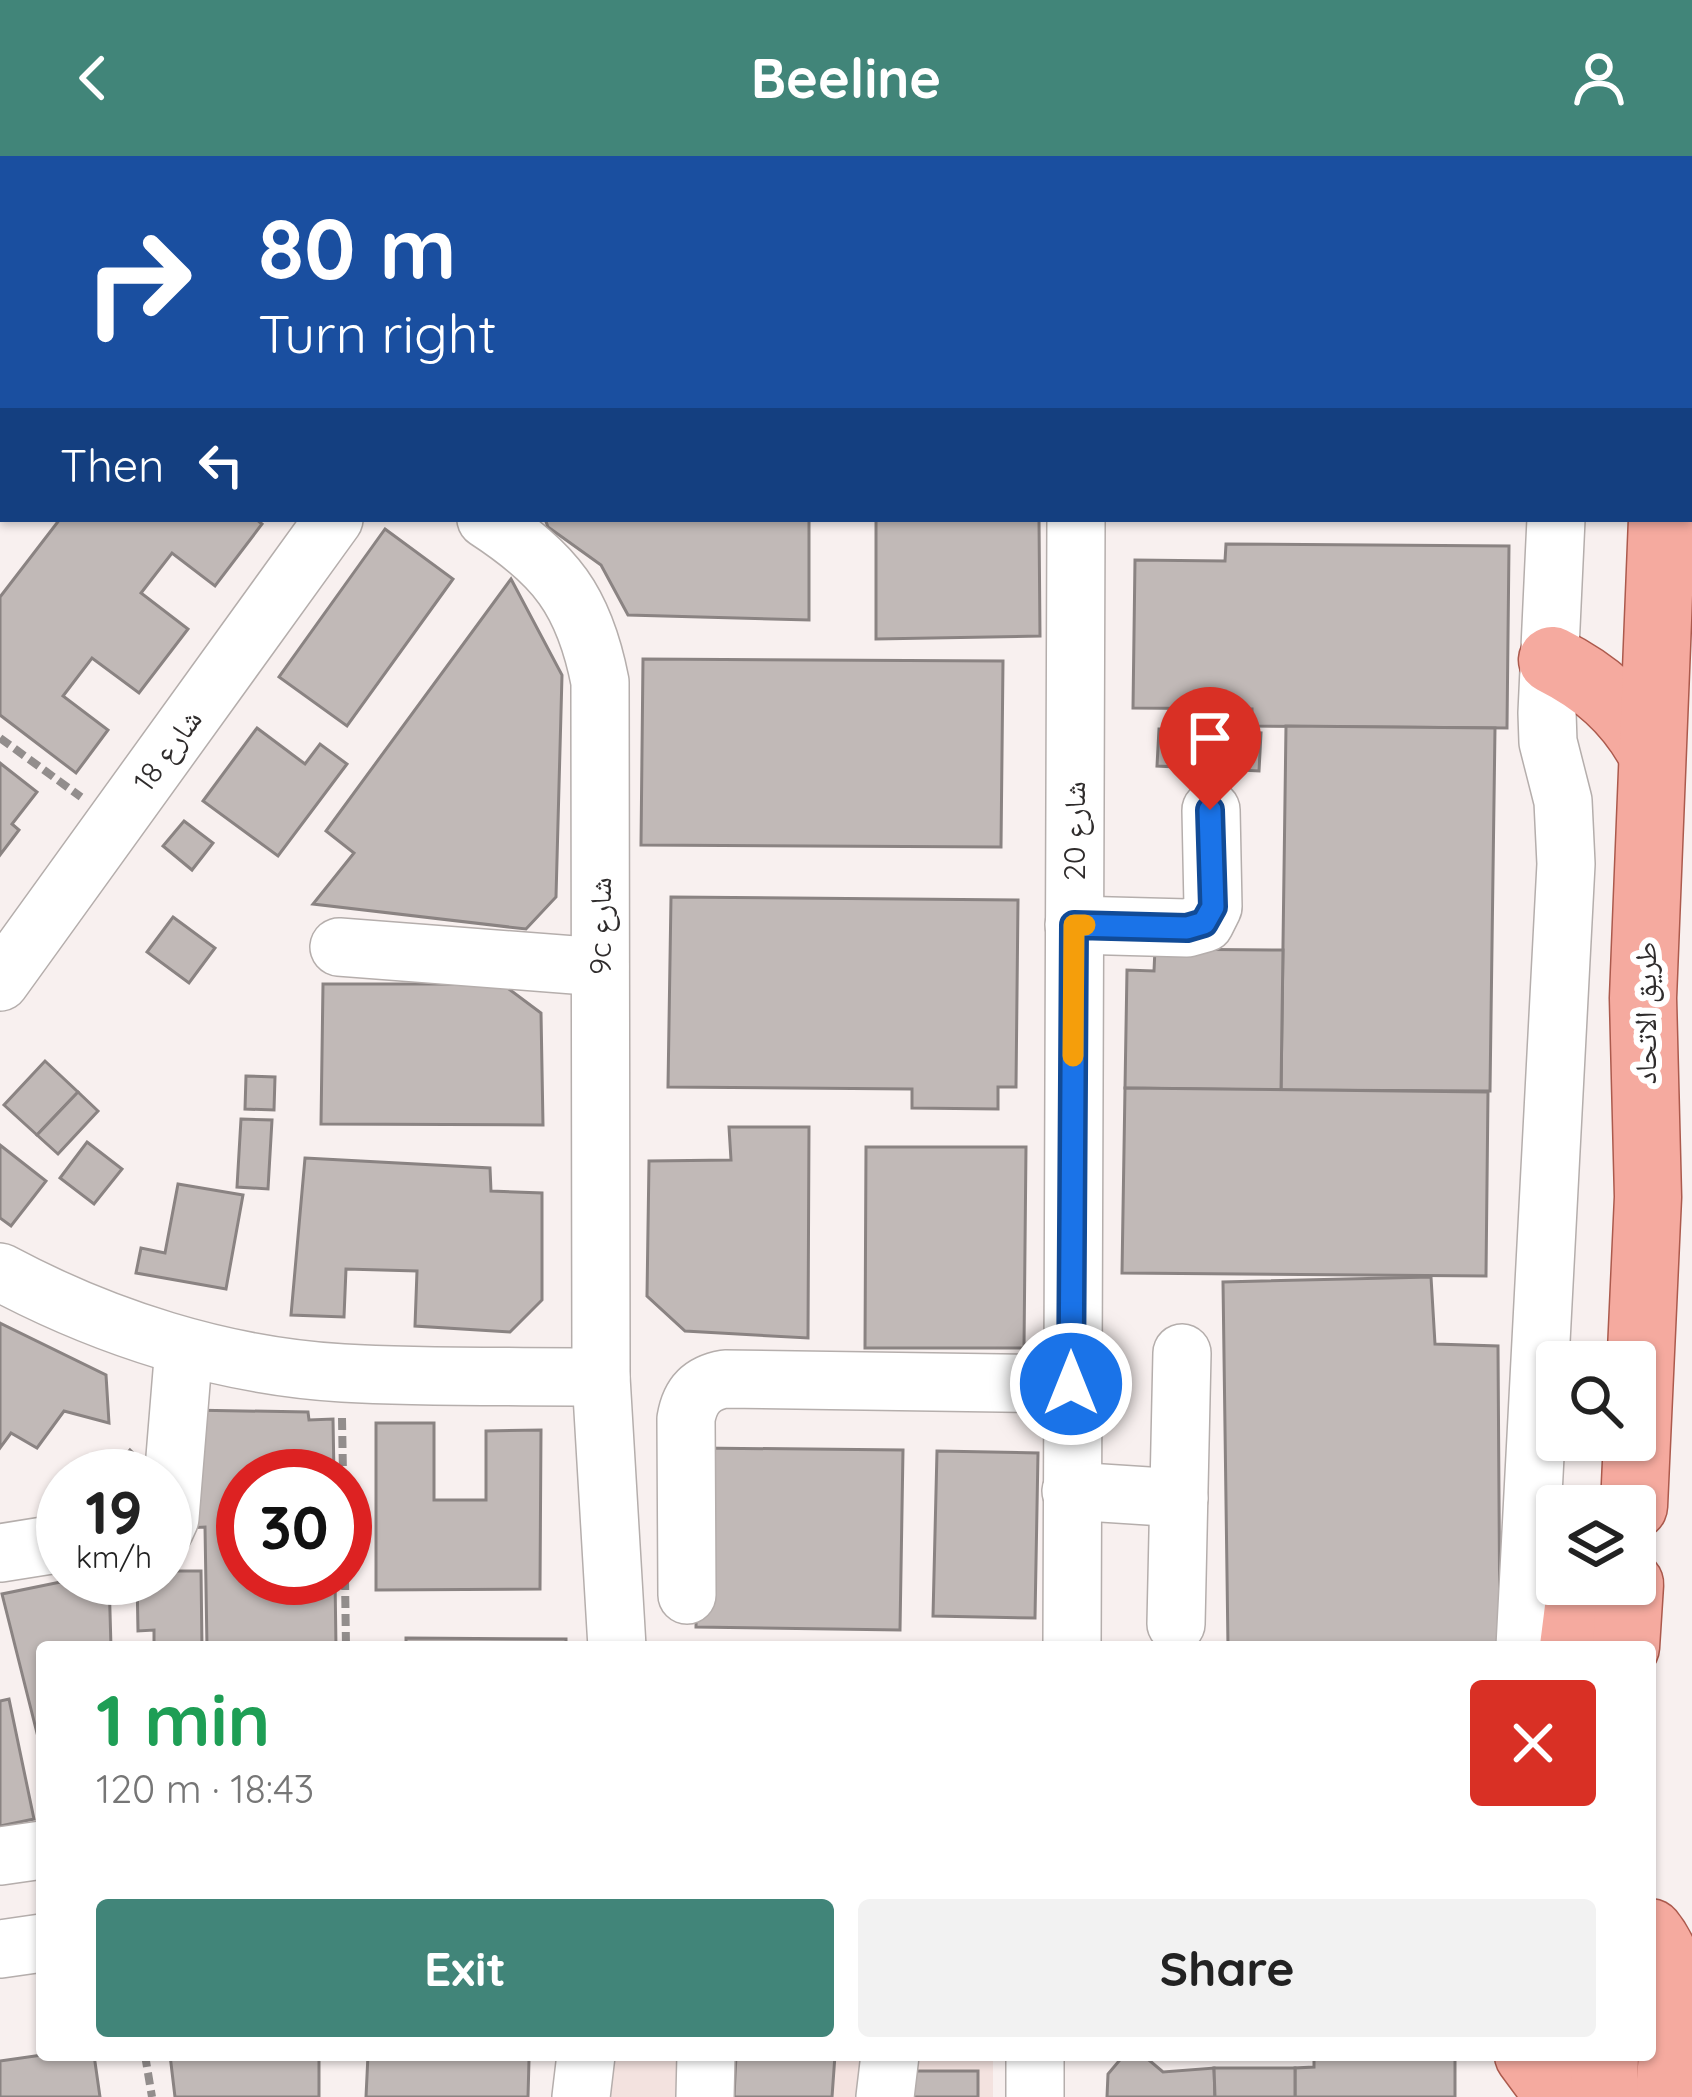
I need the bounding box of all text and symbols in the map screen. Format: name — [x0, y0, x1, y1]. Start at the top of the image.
text: Beeline — [751, 44, 941, 112]
icon: back — [60, 45, 126, 111]
icon: person — [1566, 45, 1632, 111]
text: 80 m — [258, 195, 457, 300]
icon: right — [60, 204, 216, 360]
text: Turn right — [258, 299, 497, 367]
icon: left — [188, 432, 254, 498]
text: Then — [60, 437, 164, 493]
pin — [1159, 687, 1261, 810]
street label: شارع 18 — [124, 701, 210, 799]
icon: arrive — [1177, 705, 1243, 771]
street label: شارع 20 — [1055, 781, 1094, 881]
street label: 9c شارع — [581, 877, 620, 975]
street label: طريق الاتحاد — [1626, 942, 1664, 1084]
position arrow — [1008, 1321, 1134, 1447]
map controls — [1536, 1341, 1656, 1605]
button: search — [1536, 1341, 1656, 1461]
speed limit sign: 30 — [216, 1449, 372, 1605]
text: 19 — [85, 1474, 143, 1549]
button: layers — [1536, 1485, 1656, 1605]
text: km/h — [76, 1538, 152, 1576]
text: 1 min — [96, 1674, 270, 1764]
button: close — [1470, 1680, 1596, 1806]
text: 120 m · 18:43 — [96, 1764, 314, 1813]
button: Exit — [96, 1899, 834, 2037]
button: Share — [858, 1899, 1596, 2037]

